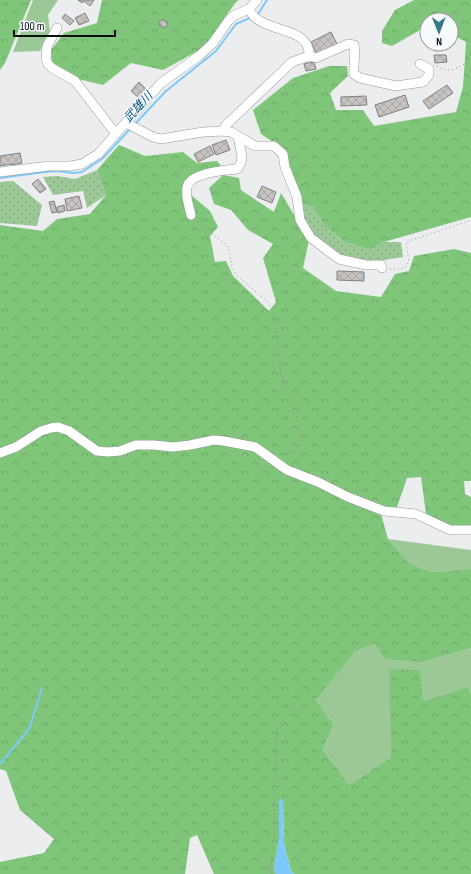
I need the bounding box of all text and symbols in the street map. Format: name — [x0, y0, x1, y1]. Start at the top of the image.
scale bar — [14, 12, 115, 38]
north arrow — [419, 12, 459, 52]
text: 100 m — [20, 19, 45, 34]
text: N — [436, 35, 442, 48]
water label: 武雄川 — [121, 88, 157, 126]

